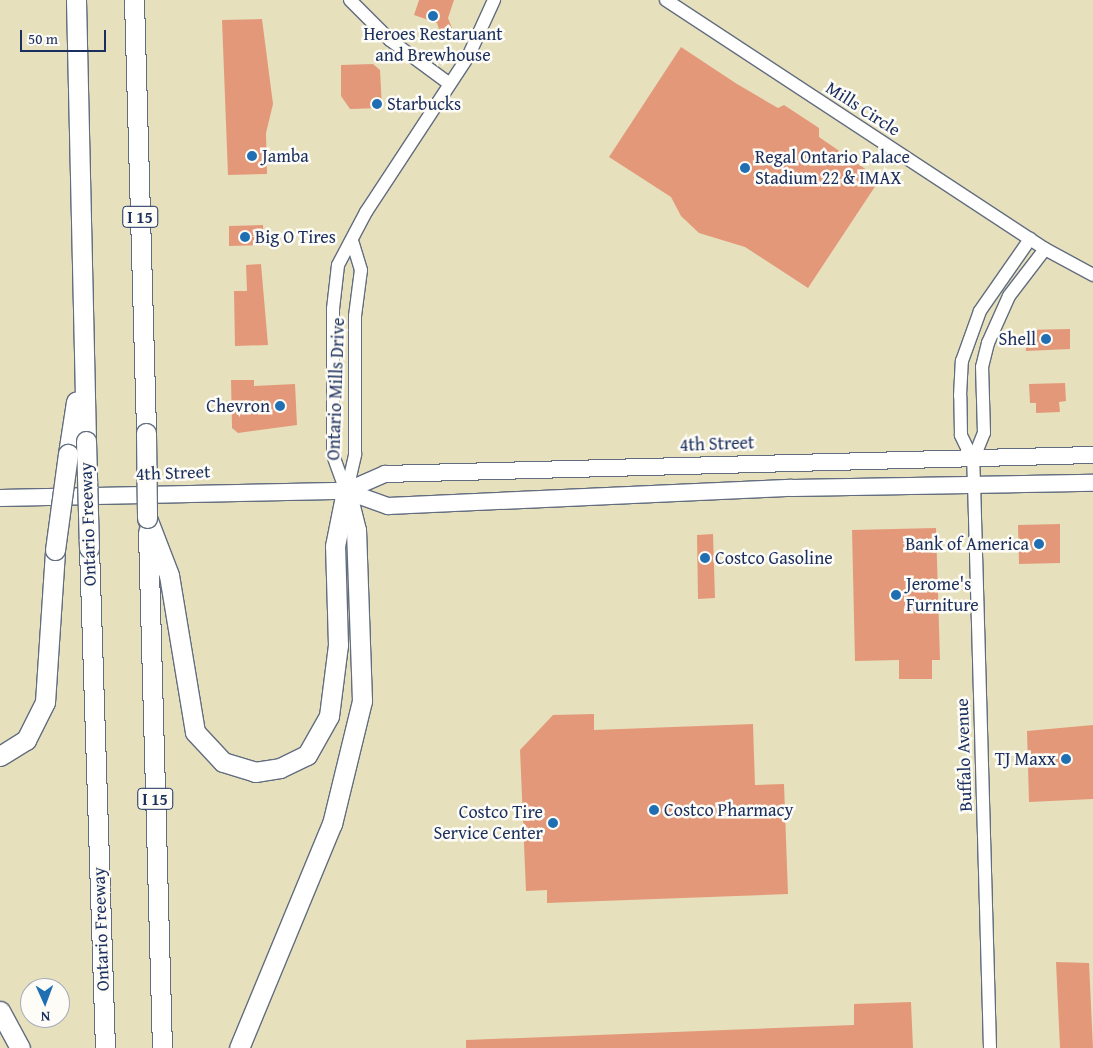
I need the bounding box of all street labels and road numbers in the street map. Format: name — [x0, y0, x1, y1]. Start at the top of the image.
street label: Mills Circle — [822, 77, 904, 141]
road number: I 15 — [121, 203, 159, 230]
street label: Ontario Mills Drive — [323, 317, 349, 461]
street label: 4th Street — [679, 432, 755, 456]
street label: 4th Street — [135, 461, 211, 485]
street label: Ontario Freeway — [75, 462, 101, 586]
street label: Buffalo Avenue — [951, 698, 977, 812]
road number: I 15 — [136, 786, 174, 812]
street label: Ontario Freeway — [88, 867, 114, 991]

